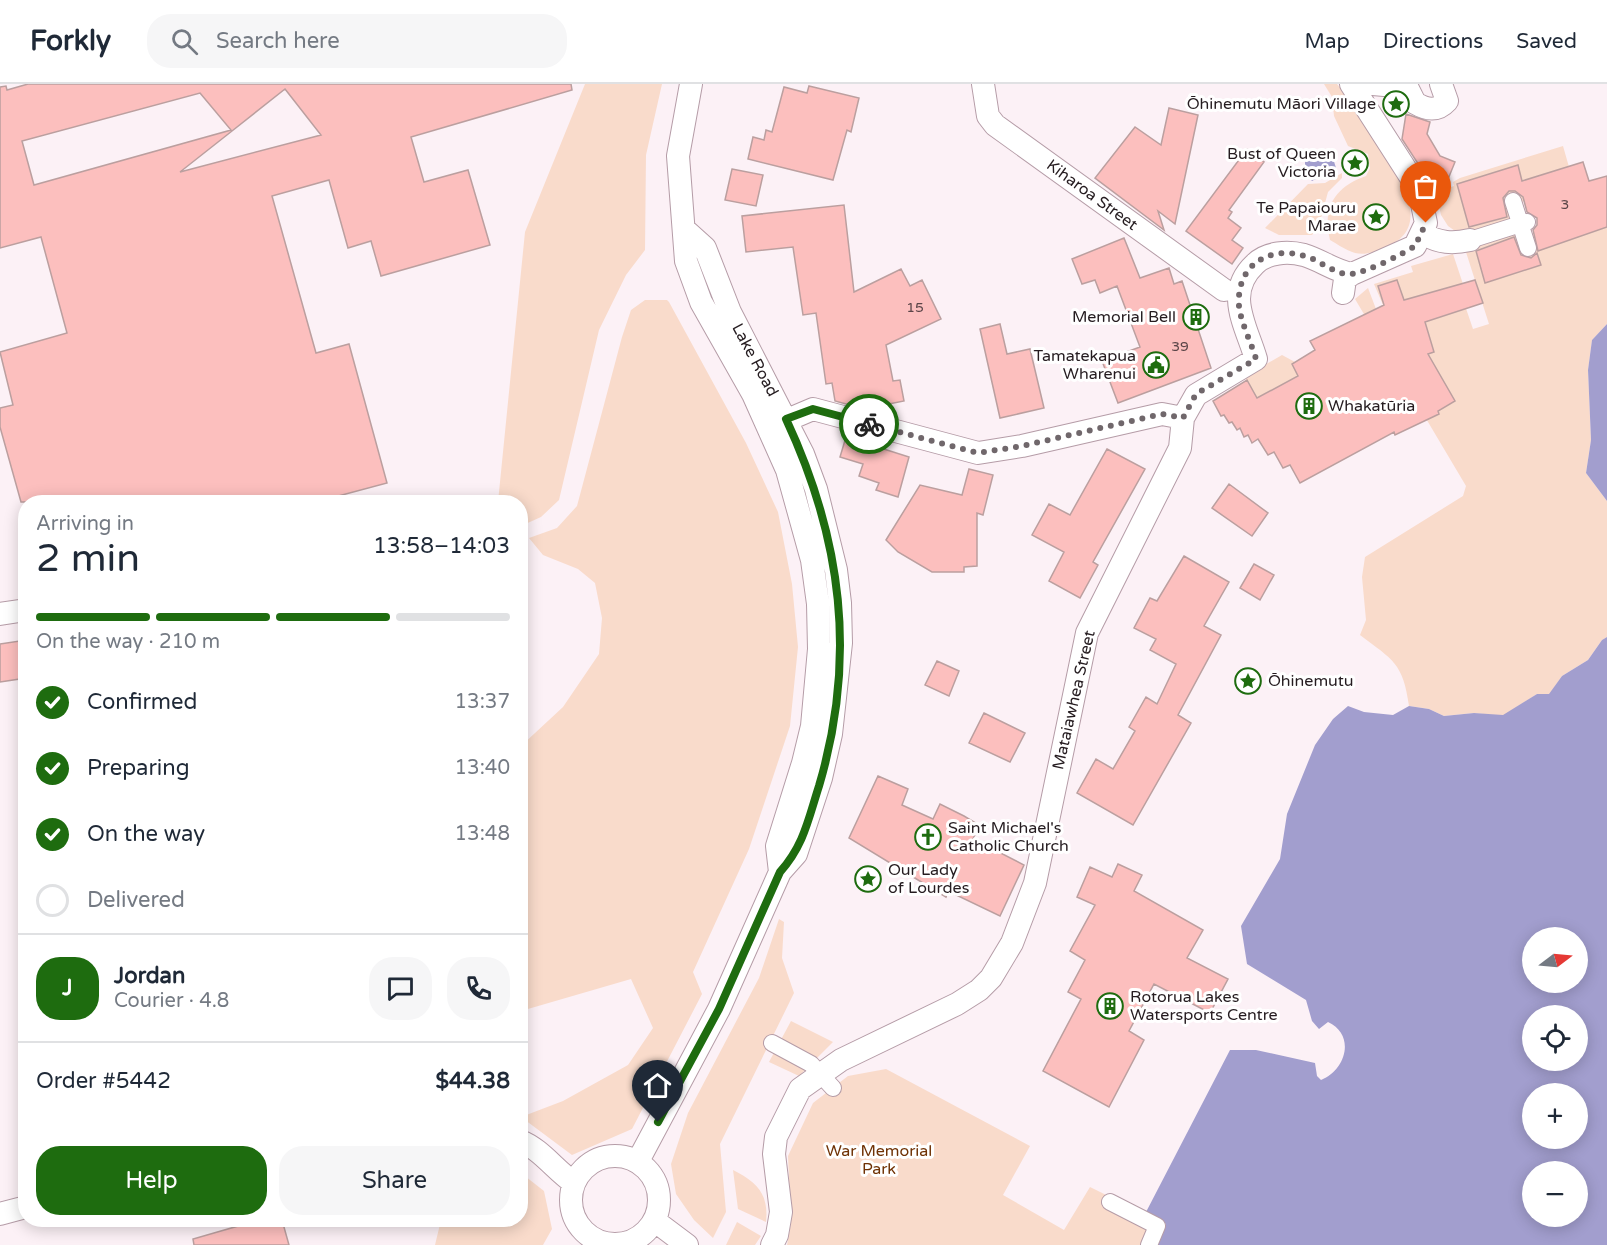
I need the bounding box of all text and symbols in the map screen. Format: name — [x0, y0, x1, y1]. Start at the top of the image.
search box — [147, 14, 567, 68]
text: Forkly — [30, 24, 111, 58]
icon: search — [168, 25, 201, 58]
text: Search here — [216, 28, 340, 54]
text: Map — [1304, 29, 1350, 54]
text: Directions — [1383, 29, 1483, 54]
text: Saved — [1516, 29, 1577, 54]
place icon: Ōhinemutu Māori Village — [1381, 89, 1411, 119]
place label: Ōhinemutu Māori Village — [1187, 94, 1376, 114]
place label: Bust of Queen Victoria — [1227, 144, 1336, 182]
place icon: Bust of Queen Victoria — [1340, 148, 1370, 178]
street label: Kiharoa Street — [1042, 155, 1142, 235]
pin — [1400, 161, 1451, 223]
icon: bag — [1409, 170, 1442, 203]
house number: 3 — [1561, 196, 1569, 213]
place label: Te Papaiouru Marae — [1256, 198, 1356, 236]
place icon: Te Papaiouru Marae — [1361, 202, 1391, 232]
house number: 15 — [906, 299, 924, 316]
building icon: Memorial Bell — [1181, 302, 1211, 332]
place label: Memorial Bell — [1072, 307, 1176, 327]
street label: Lake Road — [727, 320, 783, 400]
house number: 39 — [1171, 338, 1189, 355]
place label: Tamatekapua Wharenui — [1034, 346, 1136, 384]
public building icon: Tamatekapua Wharenui — [1141, 350, 1171, 380]
building icon: Whakatūria — [1294, 391, 1324, 421]
courier — [839, 394, 899, 454]
place label: Whakatūria — [1328, 396, 1415, 416]
icon: bike — [853, 408, 886, 441]
text: Arriving in — [36, 512, 134, 536]
text: 13:58–14:03 — [373, 533, 510, 559]
text: 2 min — [36, 535, 140, 582]
street label: Mataiawhea Street — [1048, 628, 1100, 772]
text: On the way · 210 m — [36, 630, 220, 654]
place icon: Ōhinemutu — [1233, 666, 1263, 696]
place label: Ōhinemutu — [1268, 671, 1354, 691]
icon: check — [36, 686, 69, 719]
text: Confirmed — [87, 689, 197, 715]
text: 13:37 — [455, 690, 510, 714]
icon: check — [36, 752, 69, 785]
text: Preparing — [87, 755, 190, 781]
text: 13:40 — [455, 756, 510, 780]
icon: check — [36, 818, 69, 851]
place label: Saint Michael's Catholic Church — [948, 818, 1069, 856]
text: On the way — [87, 821, 205, 847]
text: 13:48 — [455, 822, 510, 846]
church icon: Saint Michael's Catholic Church — [913, 822, 943, 852]
place label: Our Lady of Lourdes — [888, 860, 969, 898]
place icon: Our Lady of Lourdes — [853, 864, 883, 894]
text: Delivered — [87, 887, 185, 913]
north arrow — [1522, 927, 1588, 993]
map controls — [1522, 927, 1588, 1227]
button: chat — [369, 957, 432, 1020]
button: phone — [447, 957, 510, 1020]
text: Jordan — [114, 963, 185, 989]
text: J — [62, 975, 73, 1001]
place label: Rotorua Lakes Watersports Centre — [1130, 987, 1278, 1025]
text: Courier · 4.8 — [114, 989, 229, 1013]
building icon: Rotorua Lakes Watersports Centre — [1095, 991, 1125, 1021]
button: locate — [1522, 1005, 1588, 1071]
pin — [632, 1060, 683, 1122]
text: Order #5442 — [36, 1068, 171, 1094]
text: $44.38 — [435, 1068, 510, 1094]
icon: home — [641, 1069, 674, 1102]
button: + — [1522, 1083, 1588, 1149]
park label: War Memorial Park — [826, 1141, 932, 1179]
button: Help — [36, 1146, 267, 1215]
button: Share — [279, 1146, 510, 1215]
button: − — [1522, 1161, 1588, 1227]

